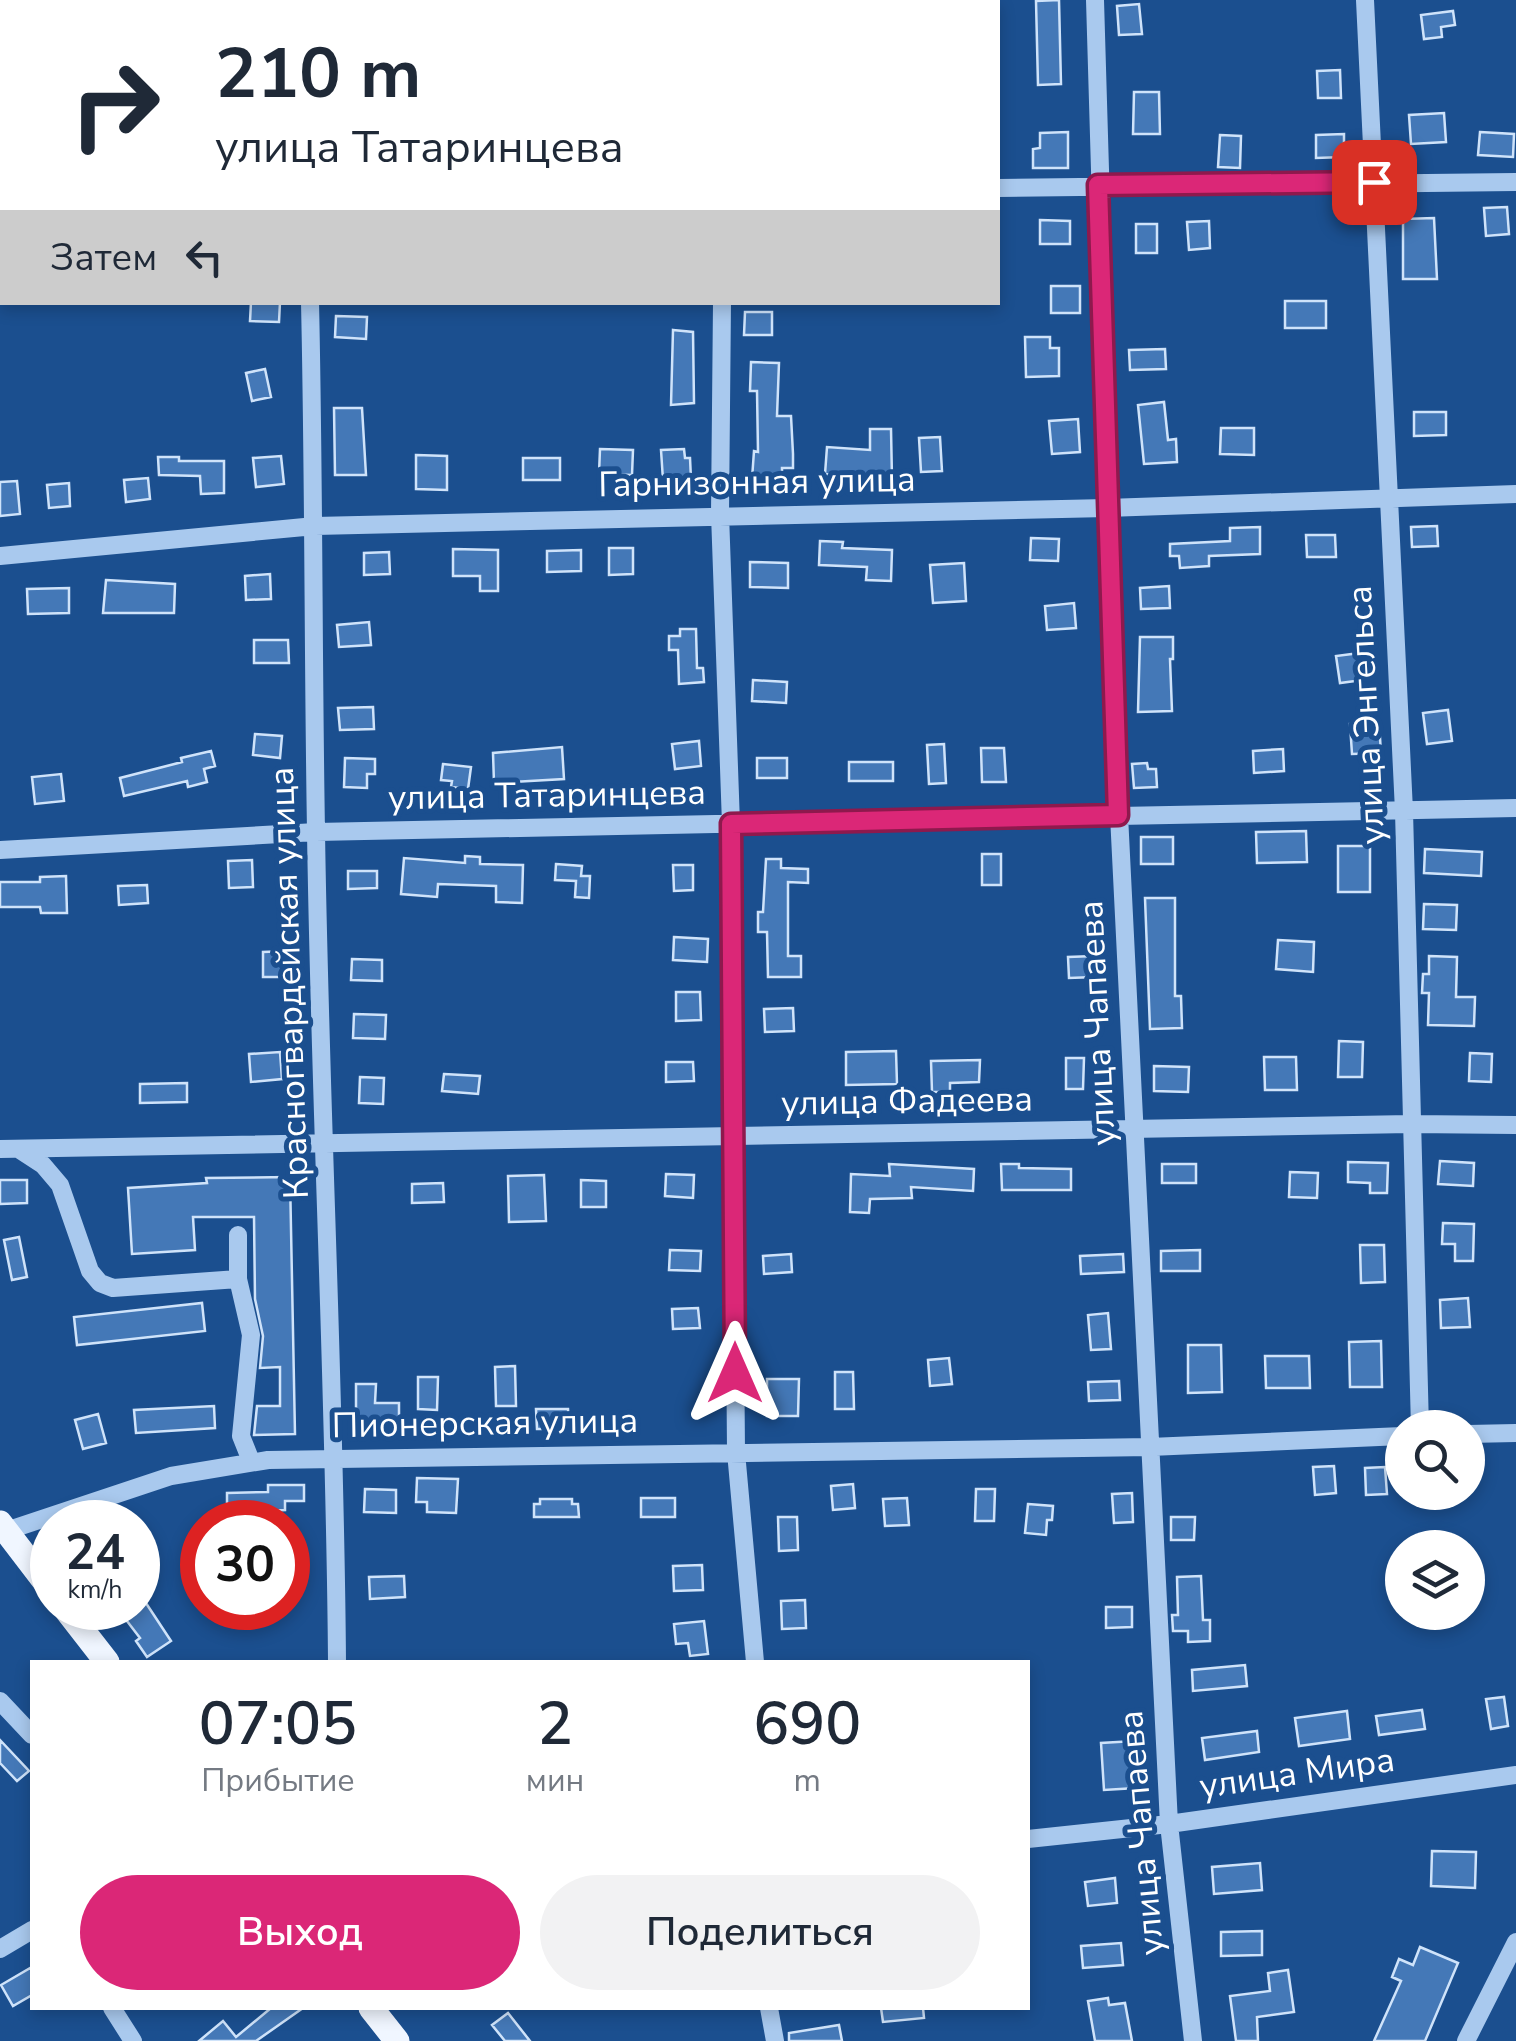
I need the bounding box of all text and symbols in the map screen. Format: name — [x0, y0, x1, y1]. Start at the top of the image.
text: 210 m — [215, 26, 421, 122]
icon: right — [50, 40, 180, 170]
text: улица Татаринцева — [215, 117, 624, 178]
pin — [1332, 140, 1417, 225]
icon: arrive — [1347, 155, 1402, 210]
icon: left — [177, 230, 232, 285]
text: Затем — [50, 232, 157, 283]
street label: Гарнизонная улица — [598, 456, 916, 508]
street label: улица Энгельса — [1336, 584, 1396, 846]
street label: Красногвардейская улица — [258, 766, 320, 1200]
street label: улица Татаринцева — [388, 769, 706, 821]
street label: улица Чапаева — [1067, 899, 1127, 1147]
street label: улица Фадеева — [781, 1075, 1033, 1127]
position arrow — [683, 1321, 787, 1425]
street label: Пионерская улица — [331, 1397, 639, 1449]
map controls — [1385, 1410, 1485, 1630]
button: search — [1385, 1410, 1485, 1510]
speed limit sign: 30 — [180, 1500, 310, 1630]
text: 24 — [65, 1518, 125, 1587]
button: layers — [1385, 1530, 1485, 1630]
text: km/h — [67, 1573, 123, 1607]
text: 07:05 — [199, 1683, 357, 1765]
text: 2 — [537, 1683, 573, 1765]
text: 690 — [753, 1683, 861, 1765]
street label: улица Чапаева — [1107, 1709, 1175, 1957]
street label: улица Мира — [1196, 1736, 1398, 1810]
text: Прибытие — [201, 1759, 355, 1802]
text: мин — [526, 1759, 584, 1802]
text: m — [793, 1759, 821, 1802]
button: Выход — [80, 1875, 520, 1990]
button: Поделиться — [540, 1875, 980, 1990]

